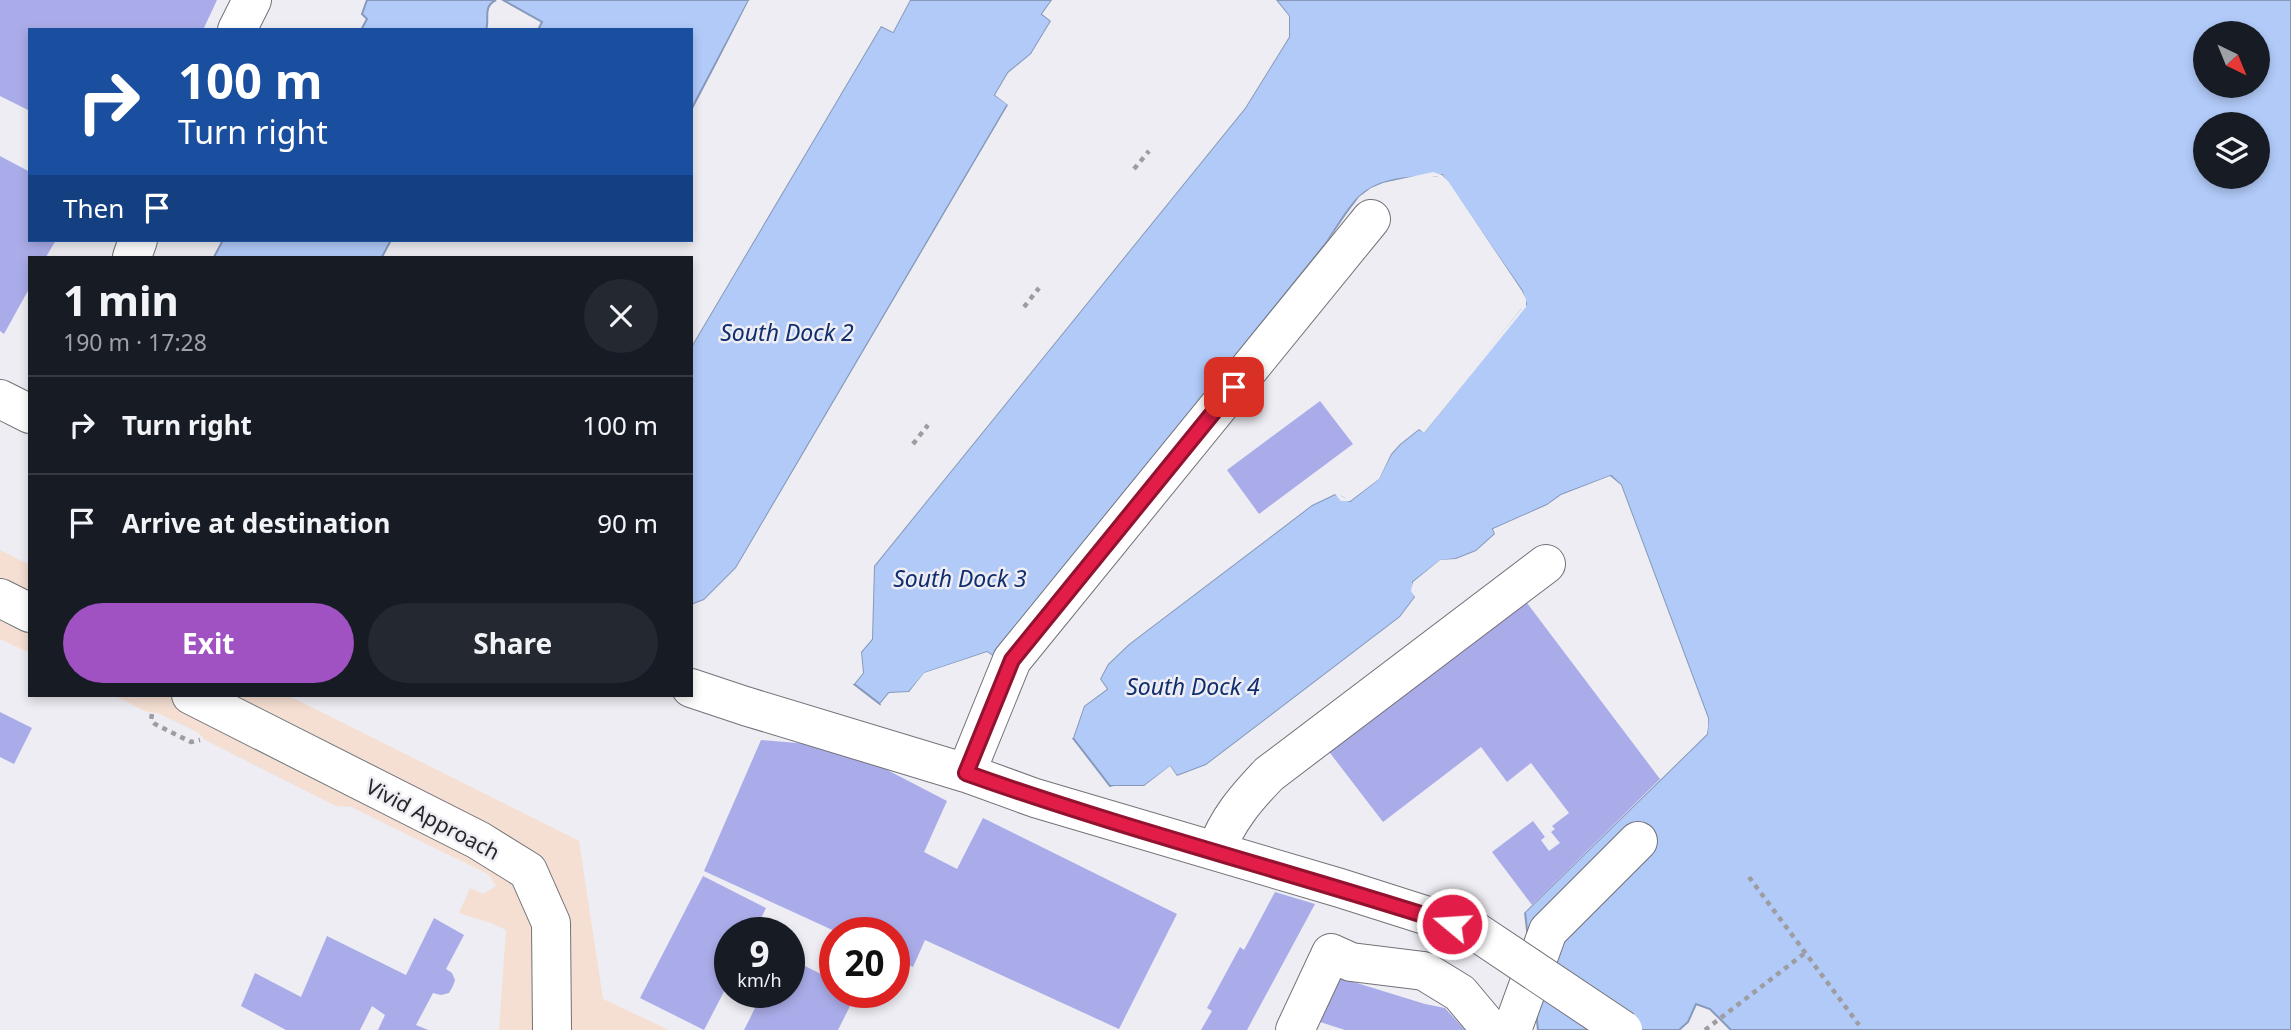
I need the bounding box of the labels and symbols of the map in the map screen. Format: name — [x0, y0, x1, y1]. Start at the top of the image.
north arrow — [2193, 21, 2270, 98]
water label: South Dock 2 — [720, 316, 854, 348]
pin — [1204, 357, 1264, 417]
water label: South Dock 3 — [893, 562, 1027, 594]
water label: South Dock 4 — [1126, 670, 1260, 702]
street label: Vivid Approach — [361, 772, 505, 866]
position arrow — [1415, 887, 1489, 961]
speed limit sign: 20 — [819, 917, 910, 1008]

